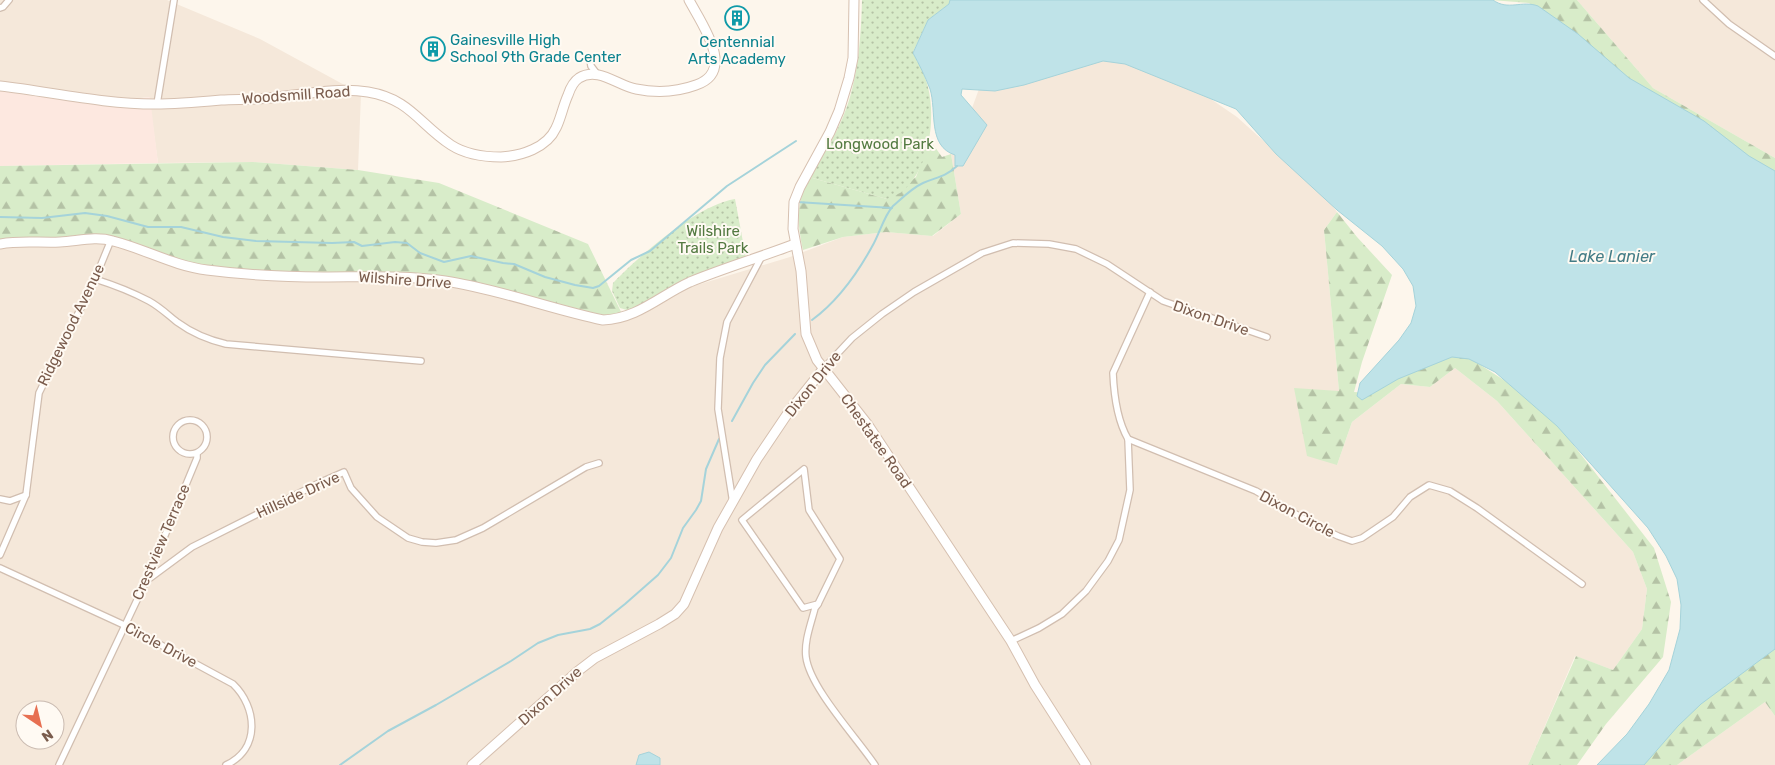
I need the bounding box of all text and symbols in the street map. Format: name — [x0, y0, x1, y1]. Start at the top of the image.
building icon: Centennial Arts Academy — [724, 5, 750, 31]
place label: Gainesville High School 9th Grade Center — [450, 31, 622, 66]
place label: Centennial Arts Academy — [688, 33, 786, 68]
building icon: Gainesville High School 9th Grade Center — [420, 36, 446, 62]
street label: Woodsmill Road — [241, 82, 351, 108]
park label: Longwood Park — [826, 135, 934, 153]
park label: Wilshire Trails Park — [677, 222, 749, 257]
water label: Lake Lanier — [1569, 247, 1656, 266]
street label: Ridgewood Avenue — [34, 261, 108, 389]
street label: Wilshire Drive — [358, 268, 452, 292]
street label: Dixon Drive — [1171, 297, 1251, 339]
street label: Dixon Drive — [781, 348, 845, 420]
street label: Chestatee Road — [837, 390, 915, 492]
street label: Hillside Drive — [253, 468, 343, 522]
street label: Crestview Terrace — [128, 481, 194, 603]
street label: Dixon Circle — [1256, 487, 1338, 541]
street label: Circle Drive — [122, 618, 200, 672]
street label: Dixon Drive — [515, 663, 585, 729]
north arrow — [15, 700, 65, 750]
text: N — [38, 725, 56, 745]

